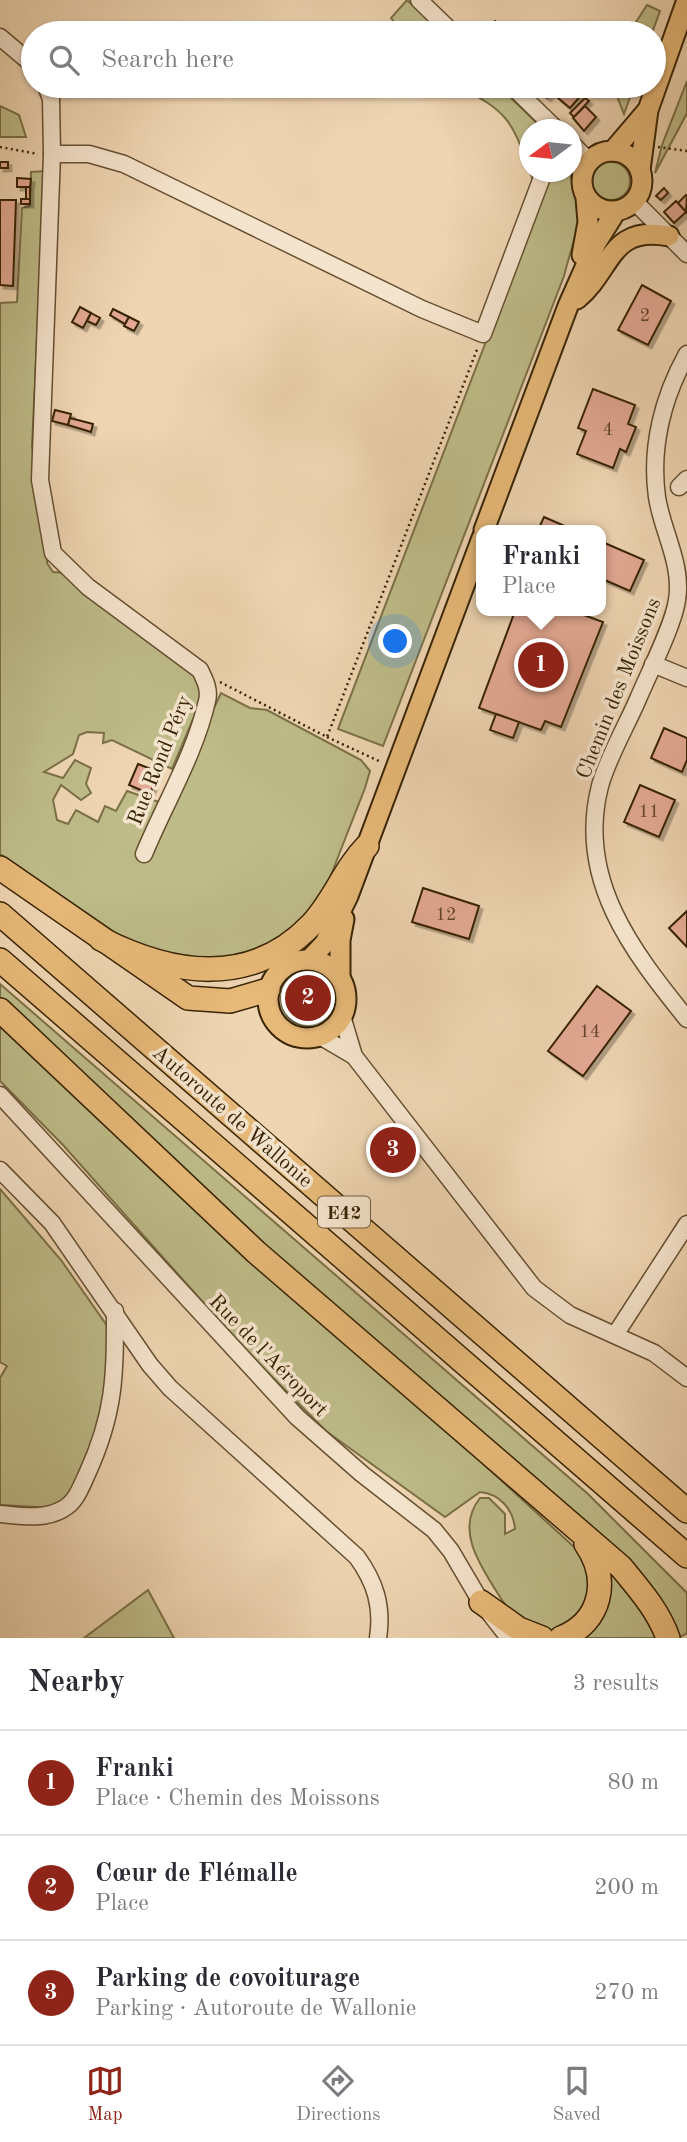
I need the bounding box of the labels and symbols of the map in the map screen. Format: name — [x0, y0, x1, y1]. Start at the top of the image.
north arrow — [519, 119, 582, 182]
house number: 2 — [640, 307, 650, 325]
house number: 4 — [603, 421, 613, 439]
street label: Chemin des Moissons — [573, 595, 665, 782]
your location — [378, 624, 412, 658]
pin: 1 — [518, 639, 564, 691]
street label: Rue Rond Péry — [125, 693, 196, 828]
house number: 11 — [639, 803, 659, 821]
house number: 12 — [436, 906, 456, 924]
pin: 2 — [285, 972, 331, 1024]
house number: 14 — [580, 1023, 600, 1041]
street label: Autoroute de Wallonie — [148, 1042, 316, 1192]
pin: 3 — [370, 1124, 416, 1176]
road number: E42 — [318, 1196, 370, 1228]
street label: Rue de l'Aéroport — [204, 1291, 331, 1421]

